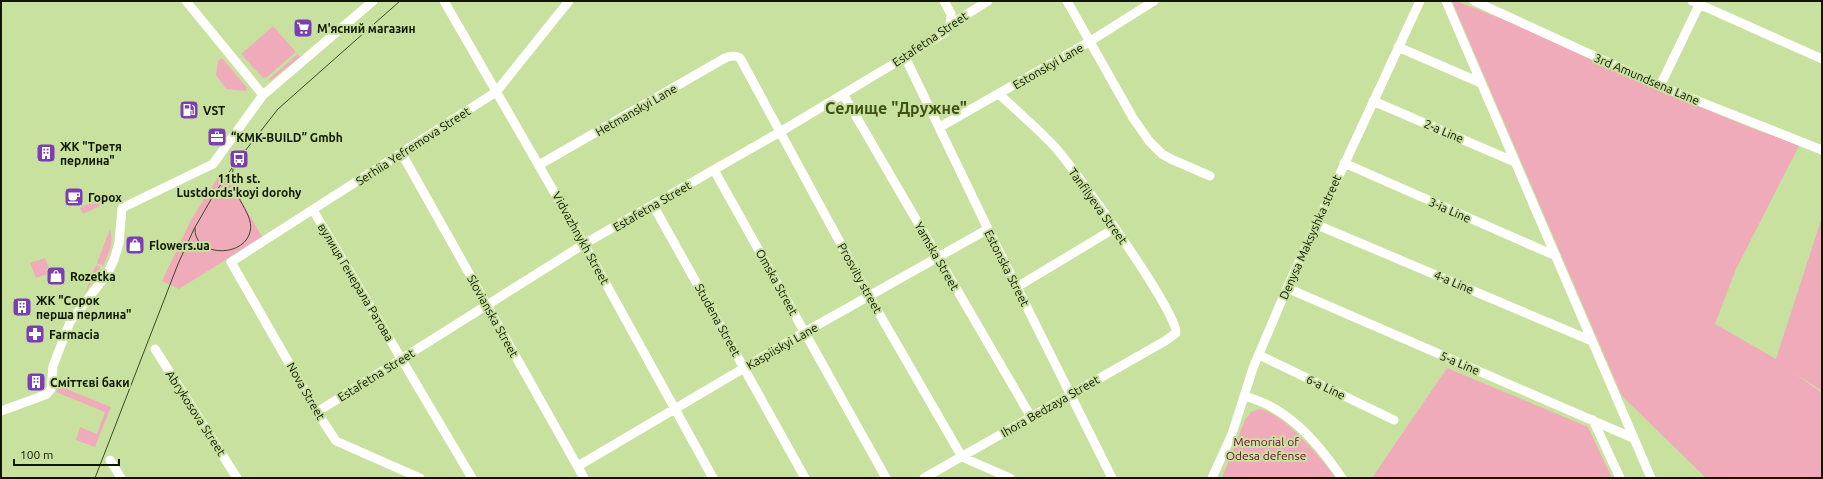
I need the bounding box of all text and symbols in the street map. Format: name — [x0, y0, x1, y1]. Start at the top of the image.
street label: Estafetna Street — [890, 9, 970, 69]
supermarket icon: М'ясний магазин — [292, 17, 314, 39]
place label: М'ясний магазин — [317, 22, 416, 35]
street label: Estonskyi Lane — [1011, 41, 1085, 91]
street label: 3rd Amundsena Lane — [1592, 51, 1702, 107]
street label: Hetmanskyi Lane — [593, 81, 679, 139]
fuel station icon: VST — [178, 99, 200, 121]
district label: Селище "Дружне" — [825, 99, 967, 117]
place label: VST — [203, 104, 225, 117]
street label: Serhiia Yefremova Street — [353, 104, 473, 188]
street label: 2-a Line — [1422, 117, 1466, 145]
office icon: “KMK-BUILD” Gmbh — [206, 126, 228, 148]
place label: “KMK-BUILD” Gmbh — [231, 131, 343, 144]
place label: ЖК "Третя перлина" — [60, 140, 122, 167]
building icon: ЖК "Третя перлина" — [35, 142, 57, 164]
bus stop icon: 11th st. Lustdords'koyi dorohy — [228, 148, 250, 170]
street label: Tanfilyeva Street — [1066, 166, 1130, 247]
place label: 11th st. Lustdords'koyi dorohy — [177, 172, 302, 199]
street label: Denysa Maksyshka street — [1277, 172, 1343, 301]
street label: Estafetna Street — [611, 178, 694, 234]
cafe icon: Горох — [63, 186, 85, 208]
street label: Vidvazhnykh Street — [550, 189, 612, 287]
place label: Горох — [88, 191, 122, 204]
street label: 3-ia Line — [1427, 195, 1473, 225]
street label: Yamska Street — [912, 220, 962, 293]
street label: вулиця Генерала Ратова — [316, 221, 396, 343]
street label: Estonska Street — [982, 228, 1032, 309]
shop icon: Flowers.ua — [124, 234, 146, 256]
place label: Flowers.ua — [149, 239, 210, 252]
street label: Prosvity street — [835, 241, 885, 316]
street label: Omska Street — [754, 247, 801, 317]
shop icon: Rozetka — [45, 265, 67, 287]
street label: 4-a Line — [1432, 268, 1476, 296]
place label: Rozetka — [70, 270, 116, 283]
street label: Slovianska Street — [465, 273, 521, 360]
street label: Studena Street — [693, 282, 743, 359]
place label: ЖК "Сорок перша перлина" — [36, 294, 131, 321]
building icon: ЖК "Сорок перша перлина" — [11, 296, 33, 318]
street label: Kaspiiskyi Lane — [744, 320, 820, 372]
pharmacy icon: Farmacia — [24, 323, 46, 345]
place label: Farmacia — [49, 328, 99, 341]
street label: Estafetna Street — [335, 346, 417, 404]
street label: 5-a Line — [1438, 349, 1482, 377]
street label: Nova Street — [284, 360, 328, 422]
street label: Abrykosova Street — [164, 368, 228, 458]
building icon: Сміттєві баки — [25, 371, 47, 393]
street label: Ihora Bedzaya Street — [998, 372, 1102, 440]
street label: 6-a Line — [1304, 372, 1348, 402]
place label: Сміттєві баки — [50, 376, 130, 389]
park label: Memorial of Odesa defense — [1226, 435, 1306, 462]
scale bar — [14, 441, 119, 467]
text: 100 m — [20, 448, 53, 461]

